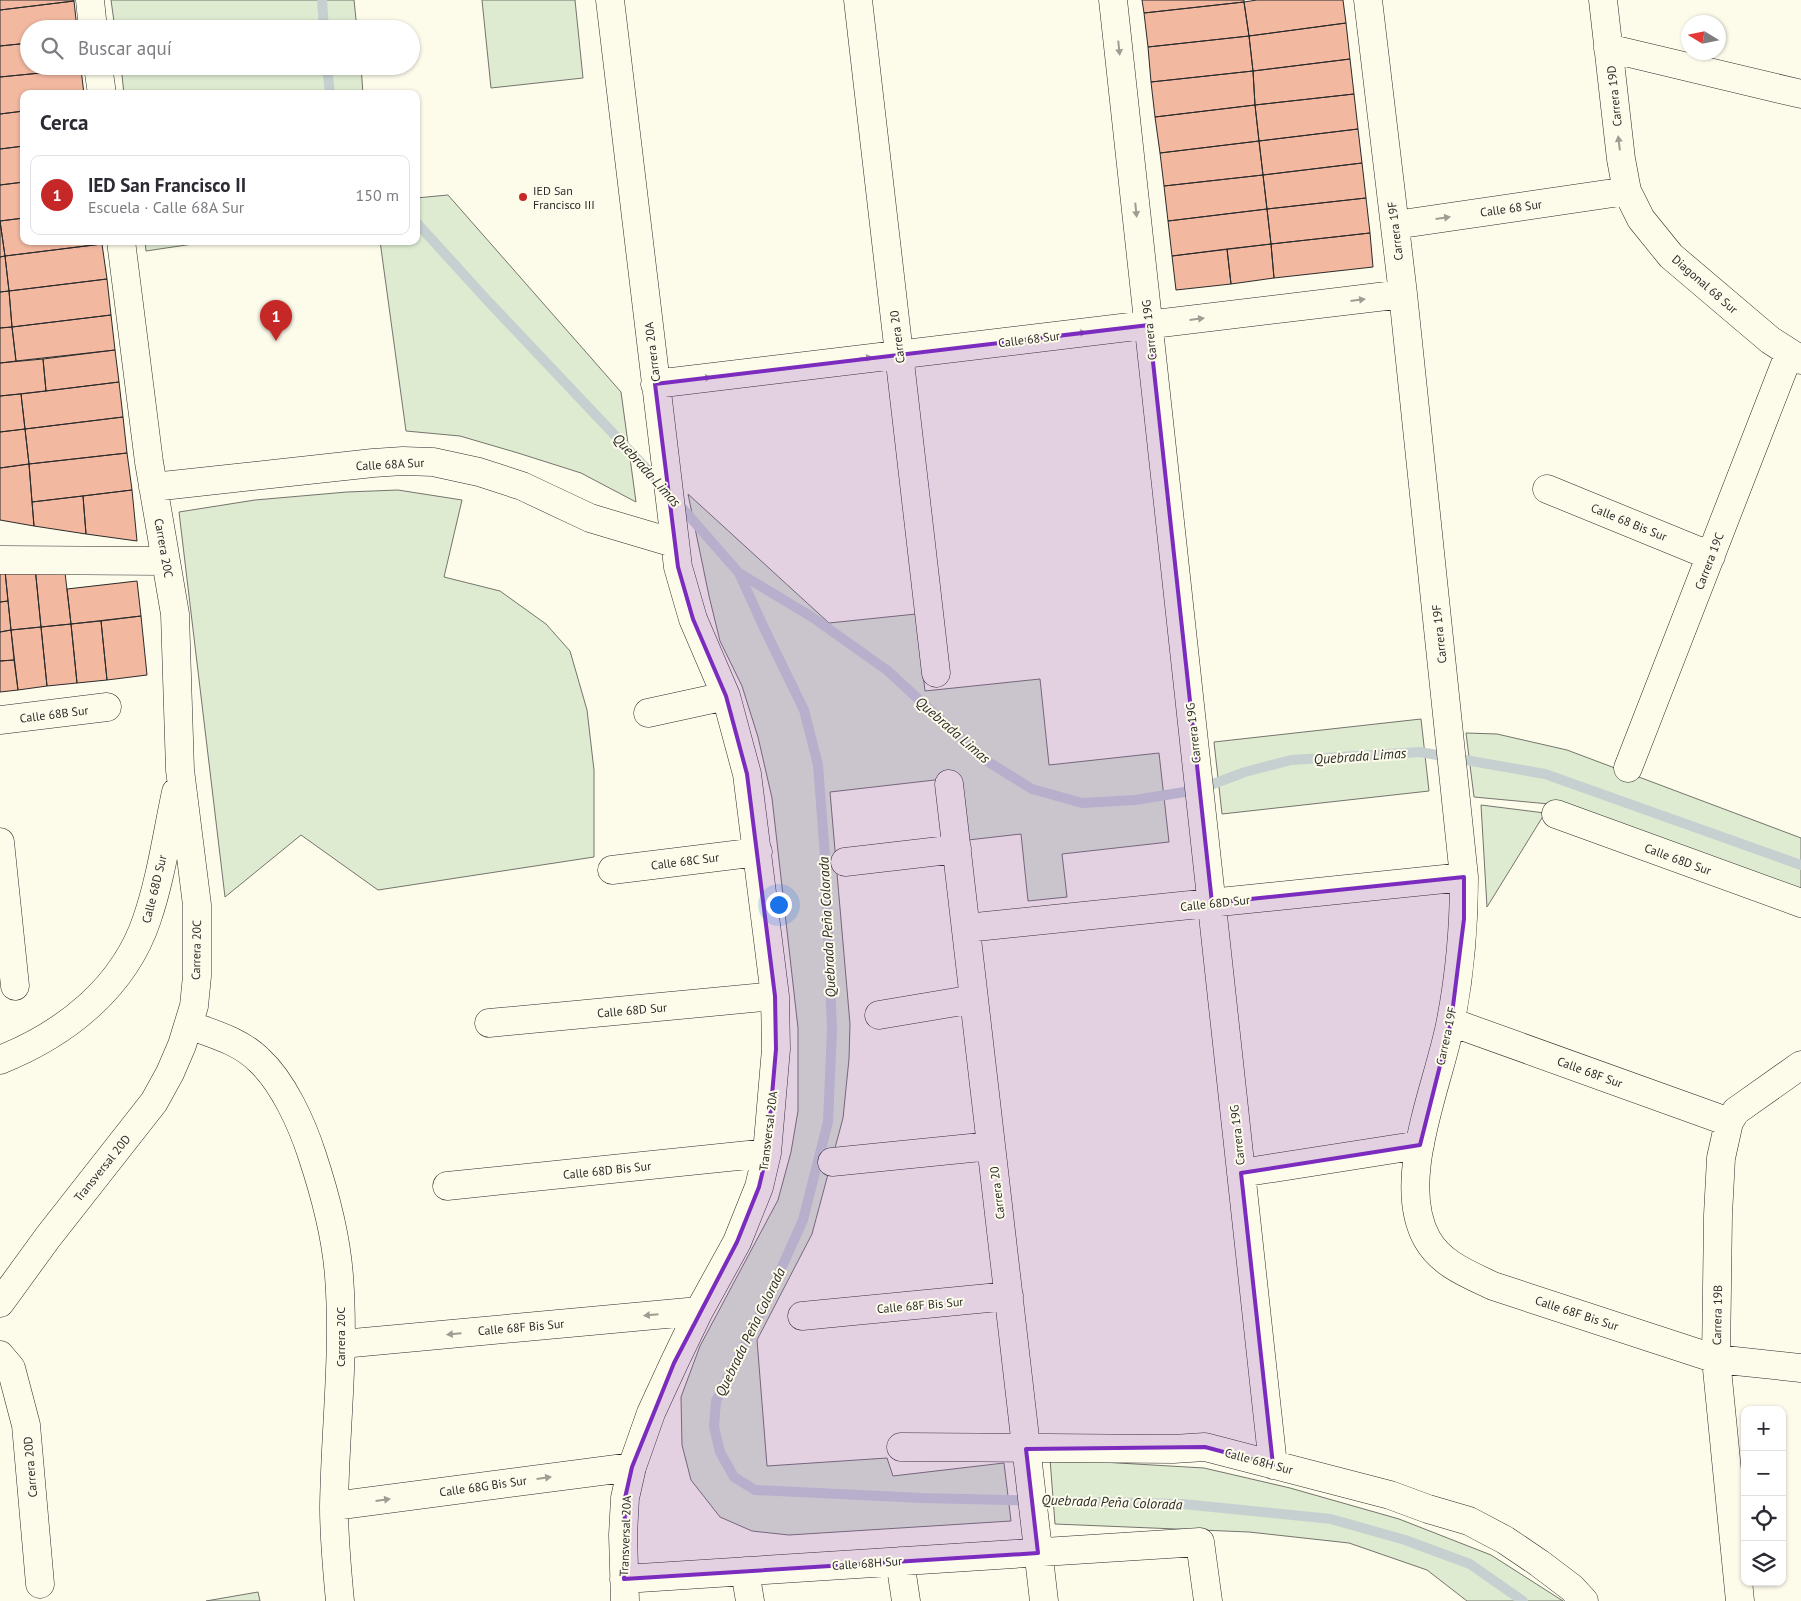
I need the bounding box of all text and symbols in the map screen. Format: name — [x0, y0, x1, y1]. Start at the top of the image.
north arrow — [1681, 15, 1726, 60]
search box — [20, 20, 420, 75]
icon: search — [38, 34, 66, 62]
text: Buscar aquí — [78, 36, 172, 60]
one-way arrow — [1115, 41, 1123, 57]
street label: Carrera 19D — [1603, 65, 1625, 127]
text: Cerca — [40, 109, 89, 136]
one-way arrow — [1615, 135, 1623, 151]
text: IED San Francisco II — [88, 173, 246, 197]
place label: IED San Francisco III — [533, 183, 595, 212]
text: 1 — [52, 185, 62, 205]
text: 150 m — [356, 185, 399, 205]
marker: IED San Francisco III — [517, 191, 529, 203]
street label: Calle 68 Sur — [1479, 196, 1543, 220]
text: Escuela · Calle 68A Sur — [88, 197, 244, 217]
street label: Carrera 19F — [1384, 201, 1406, 261]
one-way arrow — [1132, 202, 1140, 218]
one-way arrow — [1435, 214, 1451, 222]
street label: Diagonal 68 Sur — [1669, 251, 1741, 317]
one-way arrow — [1351, 295, 1367, 303]
street label: Carrera 19G — [1138, 299, 1160, 361]
pin: 1 — [260, 300, 292, 341]
street label: Carrera 20 — [886, 309, 908, 364]
one-way arrow — [1189, 315, 1205, 323]
street label: Carrera 20A — [641, 321, 663, 383]
street label: Calle 68 Sur — [997, 328, 1061, 350]
one-way arrow — [1071, 329, 1087, 337]
one-way arrow — [858, 354, 874, 362]
one-way arrow — [696, 374, 712, 382]
water label: Quebrada Limas — [609, 430, 685, 511]
street label: Calle 68A Sur — [355, 455, 425, 473]
street label: Calle 68 Bis Sur — [1589, 500, 1669, 544]
street label: Carrera 20C — [151, 517, 177, 579]
street label: Carrera 19C — [1691, 530, 1727, 592]
street label: Carrera 19F — [1428, 604, 1450, 664]
water label: Quebrada Limas — [912, 693, 994, 767]
street label: Calle 68B Sur — [19, 702, 89, 726]
street label: Carrera 19G — [1182, 702, 1204, 764]
water label: Quebrada Limas — [1313, 744, 1407, 768]
street label: Calle 68D Sur — [1643, 840, 1713, 878]
street label: Calle 68C Sur — [650, 849, 720, 873]
street label: Calle 68D Sur — [138, 853, 170, 925]
water label: Quebrada Peña Colorada — [814, 856, 840, 998]
your location — [766, 892, 792, 918]
street label: Calle 68D Sur — [1179, 892, 1251, 914]
street label: Carrera 20C — [188, 920, 204, 980]
street label: Calle 68D Sur — [596, 999, 668, 1021]
street label: Carrera 19F — [1432, 1005, 1460, 1067]
street label: Calle 68F Sur — [1555, 1053, 1625, 1091]
street label: Transversal 20A — [756, 1090, 780, 1172]
street label: Carrera 19G — [1226, 1104, 1248, 1166]
street label: Transversal 20D — [71, 1131, 134, 1204]
street label: Calle 68D Bis Sur — [562, 1158, 652, 1182]
street label: Carrera 20 — [986, 1165, 1008, 1220]
water label: Quebrada Peña Colorada — [711, 1265, 789, 1399]
street label: Carrera 19B — [1709, 1285, 1725, 1345]
street label: Calle 68F Bis Sur — [1533, 1292, 1621, 1334]
street label: Calle 68F Bis Sur — [876, 1294, 964, 1316]
street label: Carrera 20C — [333, 1307, 348, 1367]
one-way arrow — [642, 1311, 658, 1319]
street label: Calle 68F Bis Sur — [477, 1316, 565, 1338]
one-way arrow — [446, 1330, 462, 1338]
map controls — [1741, 1406, 1786, 1586]
button: + — [1741, 1406, 1786, 1451]
street label: Carrera 20D — [20, 1436, 40, 1498]
street label: Calle 68H Sur — [1223, 1445, 1295, 1477]
button: − — [1741, 1451, 1786, 1496]
street label: Calle 68G Bis Sur — [438, 1472, 528, 1500]
one-way arrow — [536, 1474, 552, 1482]
water label: Quebrada Peña Colorada — [1041, 1491, 1183, 1513]
street label: Transversal 20A — [616, 1495, 634, 1577]
one-way arrow — [375, 1496, 391, 1504]
button: locate — [1741, 1496, 1786, 1541]
button: layers — [1741, 1541, 1786, 1586]
street label: Calle 68H Sur — [831, 1553, 903, 1573]

